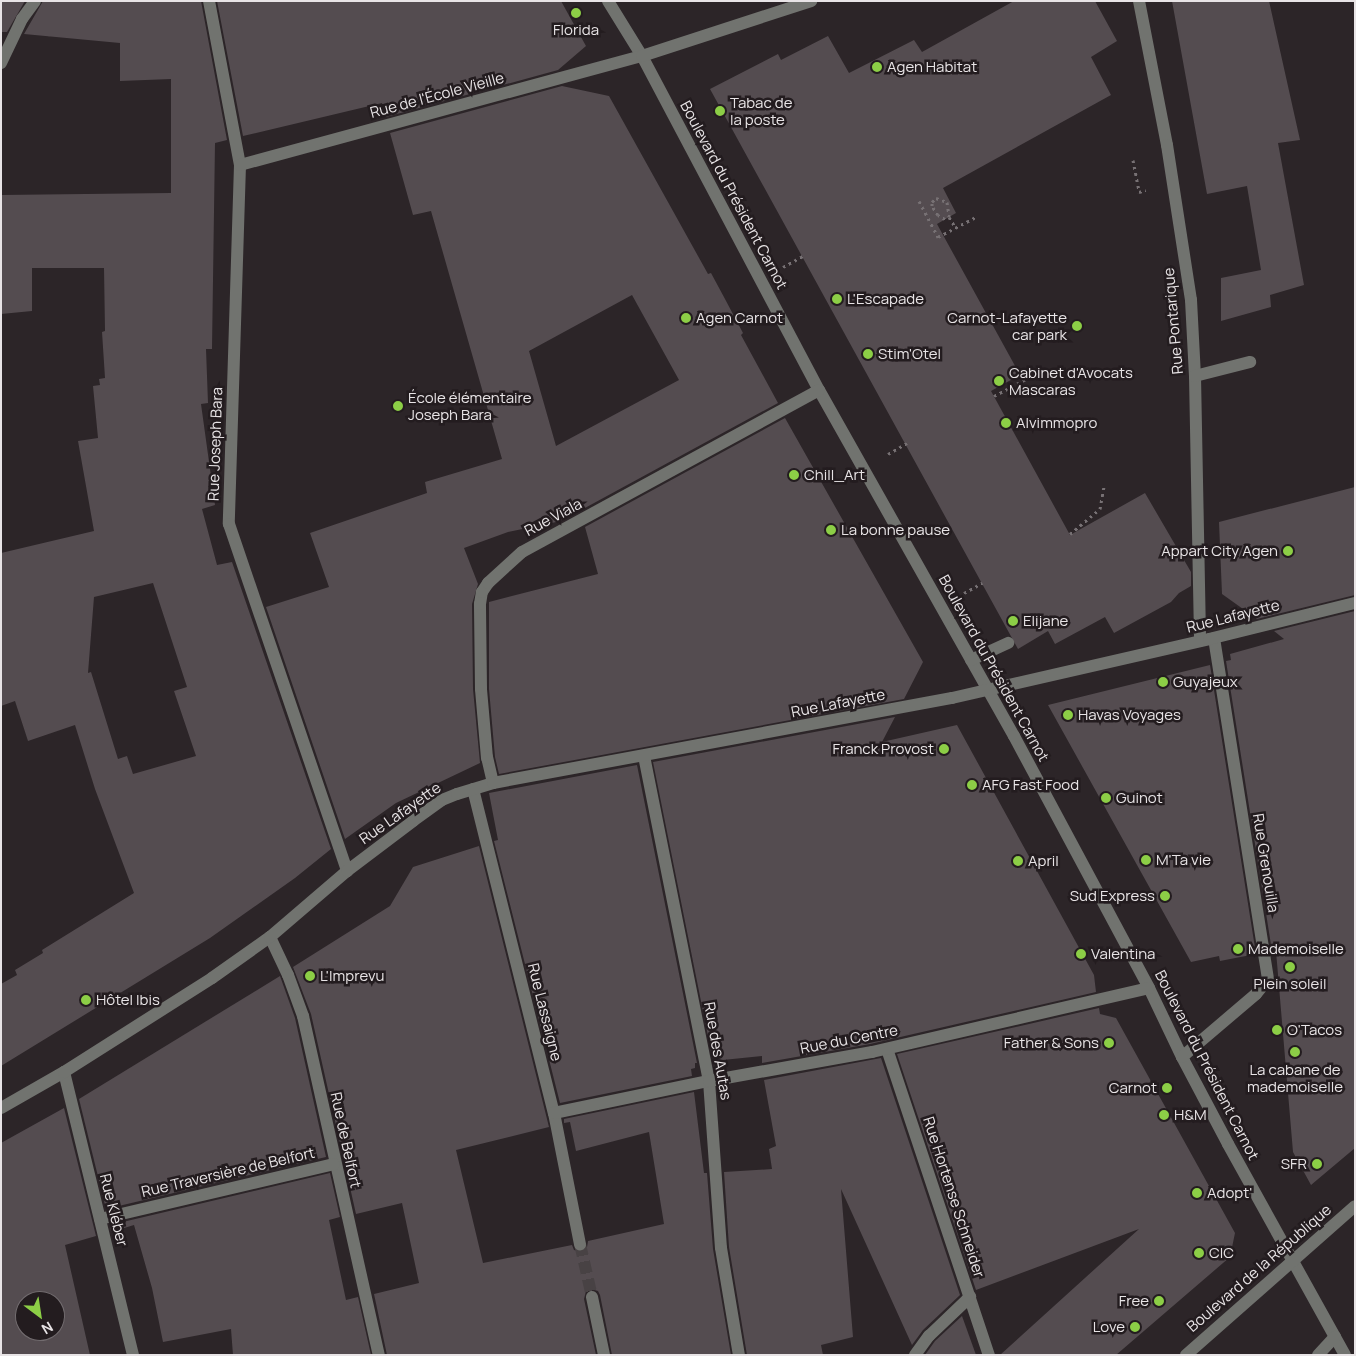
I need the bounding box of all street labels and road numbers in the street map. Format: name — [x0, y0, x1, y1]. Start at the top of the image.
street label: Rue de l'École Vieille — [368, 68, 506, 122]
street label: Boulevard du Président Carnot — [677, 98, 791, 292]
street label: Rue Pontarique — [1159, 267, 1187, 375]
street label: Rue Joseph Bara — [204, 387, 226, 501]
street label: Rue Viala — [521, 494, 585, 540]
street label: Boulevard du Président Carnot — [935, 572, 1053, 764]
street label: Rue Lafayette — [1185, 596, 1281, 636]
street label: Rue Lafayette — [789, 685, 887, 721]
street label: Rue Lafayette — [356, 778, 444, 848]
street label: Rue Grenouilla — [1249, 812, 1283, 914]
street label: Rue Lassaigne — [524, 961, 566, 1063]
street label: Boulevard du Président Carnot — [1151, 967, 1263, 1163]
street label: Rue des Autas — [701, 1001, 735, 1101]
street label: Rue du Centre — [799, 1021, 899, 1057]
street label: Rue de Belfort — [327, 1090, 365, 1190]
street label: Rue Hortense Schneider — [919, 1114, 989, 1280]
street label: Rue Traversière de Belfort — [140, 1143, 316, 1201]
street label: Rue Kléber — [96, 1172, 132, 1248]
street label: Boulevard de la République — [1183, 1200, 1335, 1336]

